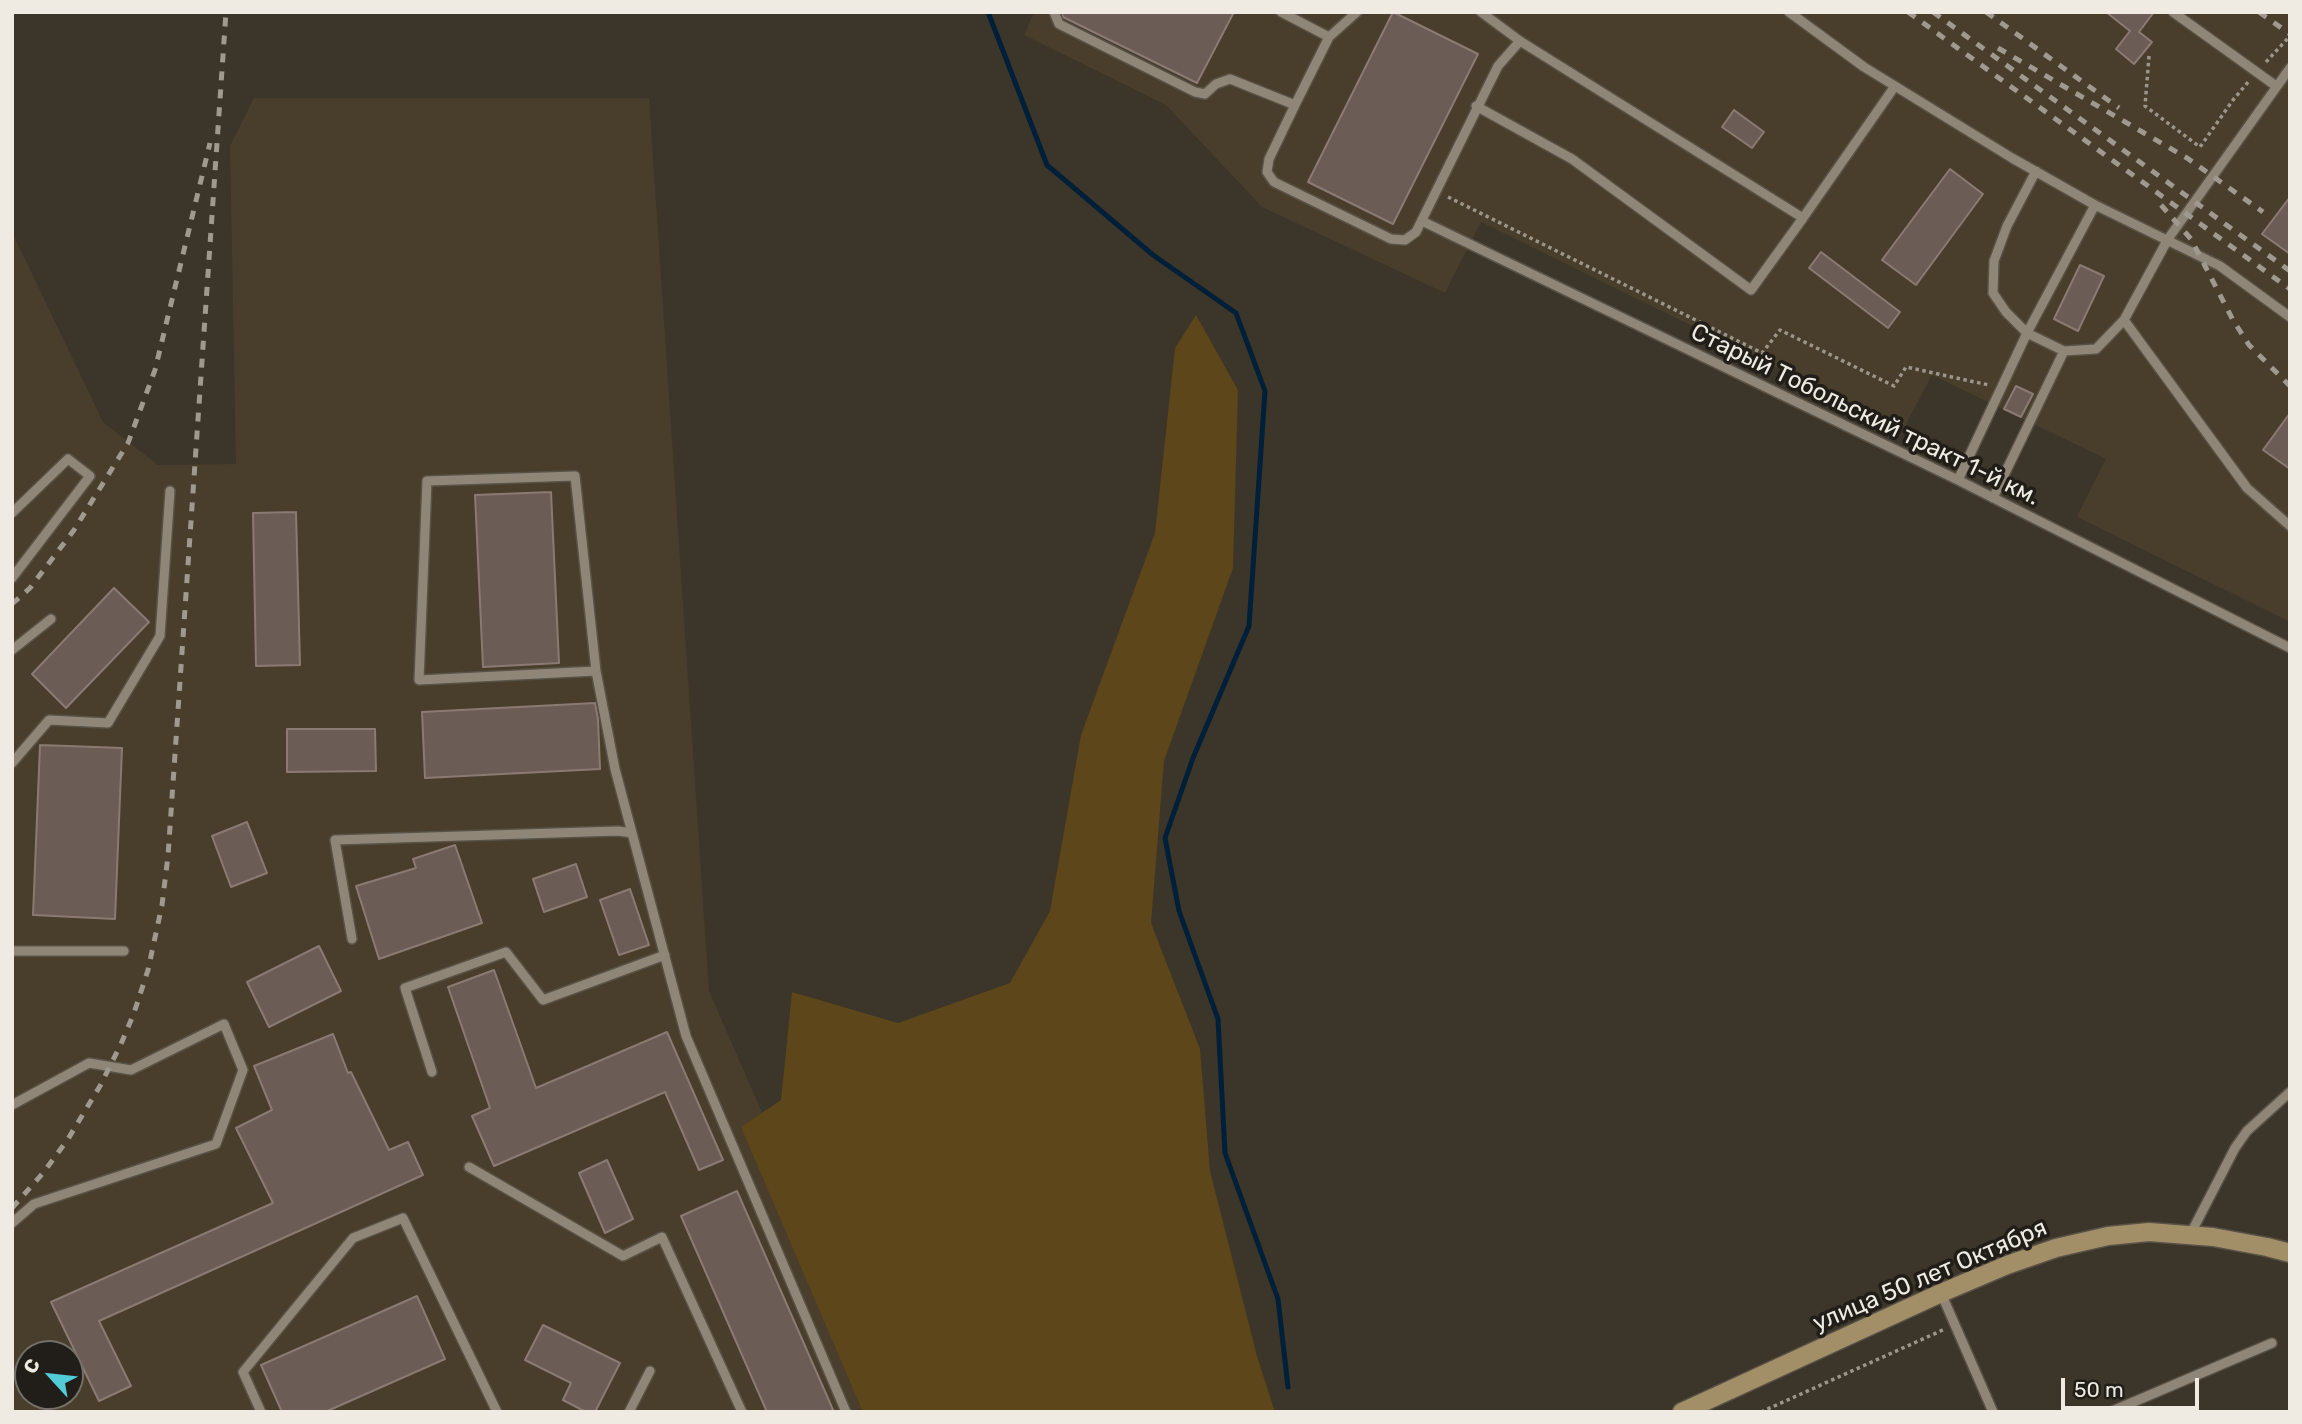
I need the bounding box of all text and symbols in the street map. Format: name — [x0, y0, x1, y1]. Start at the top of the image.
street label: Старый Тобольский тракт 1-й км. — [1686, 318, 2044, 512]
street label: улица 50 лет Октября — [1809, 1214, 2051, 1338]
north arrow — [14, 1340, 84, 1410]
text: С — [18, 1355, 45, 1377]
scale bar — [2064, 1364, 2202, 1408]
text: 50 m — [2074, 1377, 2124, 1402]

